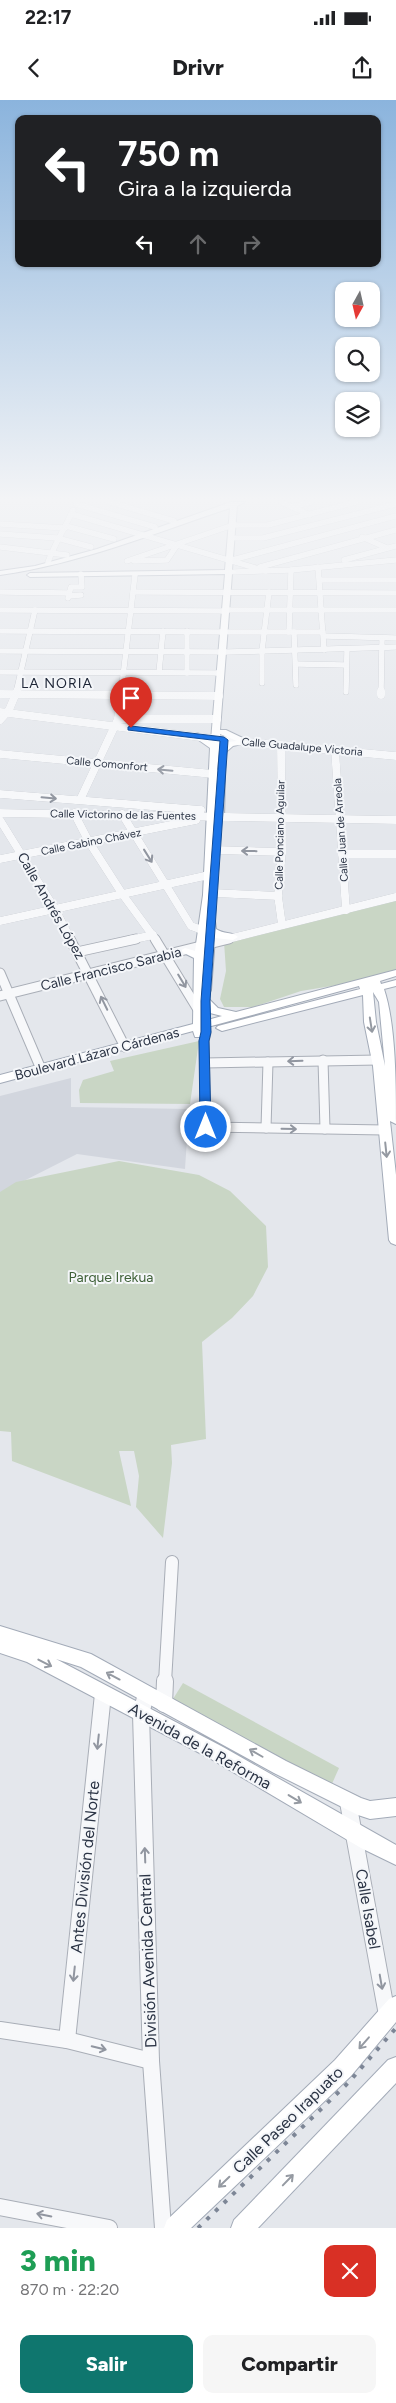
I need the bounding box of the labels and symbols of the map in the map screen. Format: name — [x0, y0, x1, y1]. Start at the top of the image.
north arrow — [335, 282, 380, 328]
district label: LA NORIA — [21, 675, 93, 692]
pin — [110, 677, 152, 728]
street label: Calle Guadalupe Victoria — [241, 735, 363, 759]
street label: Calle Comonfort — [66, 754, 148, 774]
one-way arrow — [157, 765, 173, 774]
street label: Calle Juan de Arreola — [331, 778, 351, 882]
street label: Calle Ponciano Aguilar — [273, 780, 287, 890]
one-way arrow — [40, 793, 56, 802]
street label: Calle Victorino de las Fuentes — [50, 807, 196, 823]
street label: Calle Gabino Chávez — [40, 826, 142, 858]
one-way arrow — [241, 846, 257, 855]
one-way arrow — [143, 849, 153, 863]
street label: Calle Andrés López — [13, 850, 89, 963]
street label: Calle Francisco Sarabia — [39, 943, 183, 995]
one-way arrow — [177, 974, 187, 988]
one-way arrow — [99, 996, 108, 1011]
one-way arrow — [366, 1017, 376, 1033]
street label: Boulevard Lázaro Cárdenas — [13, 1024, 181, 1084]
one-way arrow — [287, 1056, 303, 1066]
position arrow — [179, 1100, 231, 1152]
one-way arrow — [281, 1124, 297, 1133]
one-way arrow — [381, 1142, 391, 1158]
park label: Parque Irekua — [69, 1269, 153, 1286]
one-way arrow — [37, 1659, 52, 1668]
one-way arrow — [106, 1671, 121, 1680]
street label: Avenida de la Reforma — [125, 1699, 275, 1793]
one-way arrow — [93, 1734, 103, 1750]
one-way arrow — [249, 1748, 264, 1758]
street label: Antes División del Norte — [66, 1780, 104, 1954]
one-way arrow — [288, 1795, 302, 1805]
one-way arrow — [140, 1847, 150, 1863]
street label: Calle Isabel — [352, 1867, 384, 1951]
street label: División Avenida Central — [135, 1874, 161, 2048]
one-way arrow — [69, 1965, 79, 1981]
one-way arrow — [377, 1974, 387, 1990]
one-way arrow — [358, 2037, 370, 2050]
one-way arrow — [91, 2044, 107, 2053]
street label: Calle Paseo Irapuato — [229, 2063, 347, 2177]
one-way arrow — [282, 2174, 294, 2187]
one-way arrow — [217, 2176, 230, 2188]
one-way arrow — [36, 2210, 52, 2220]

